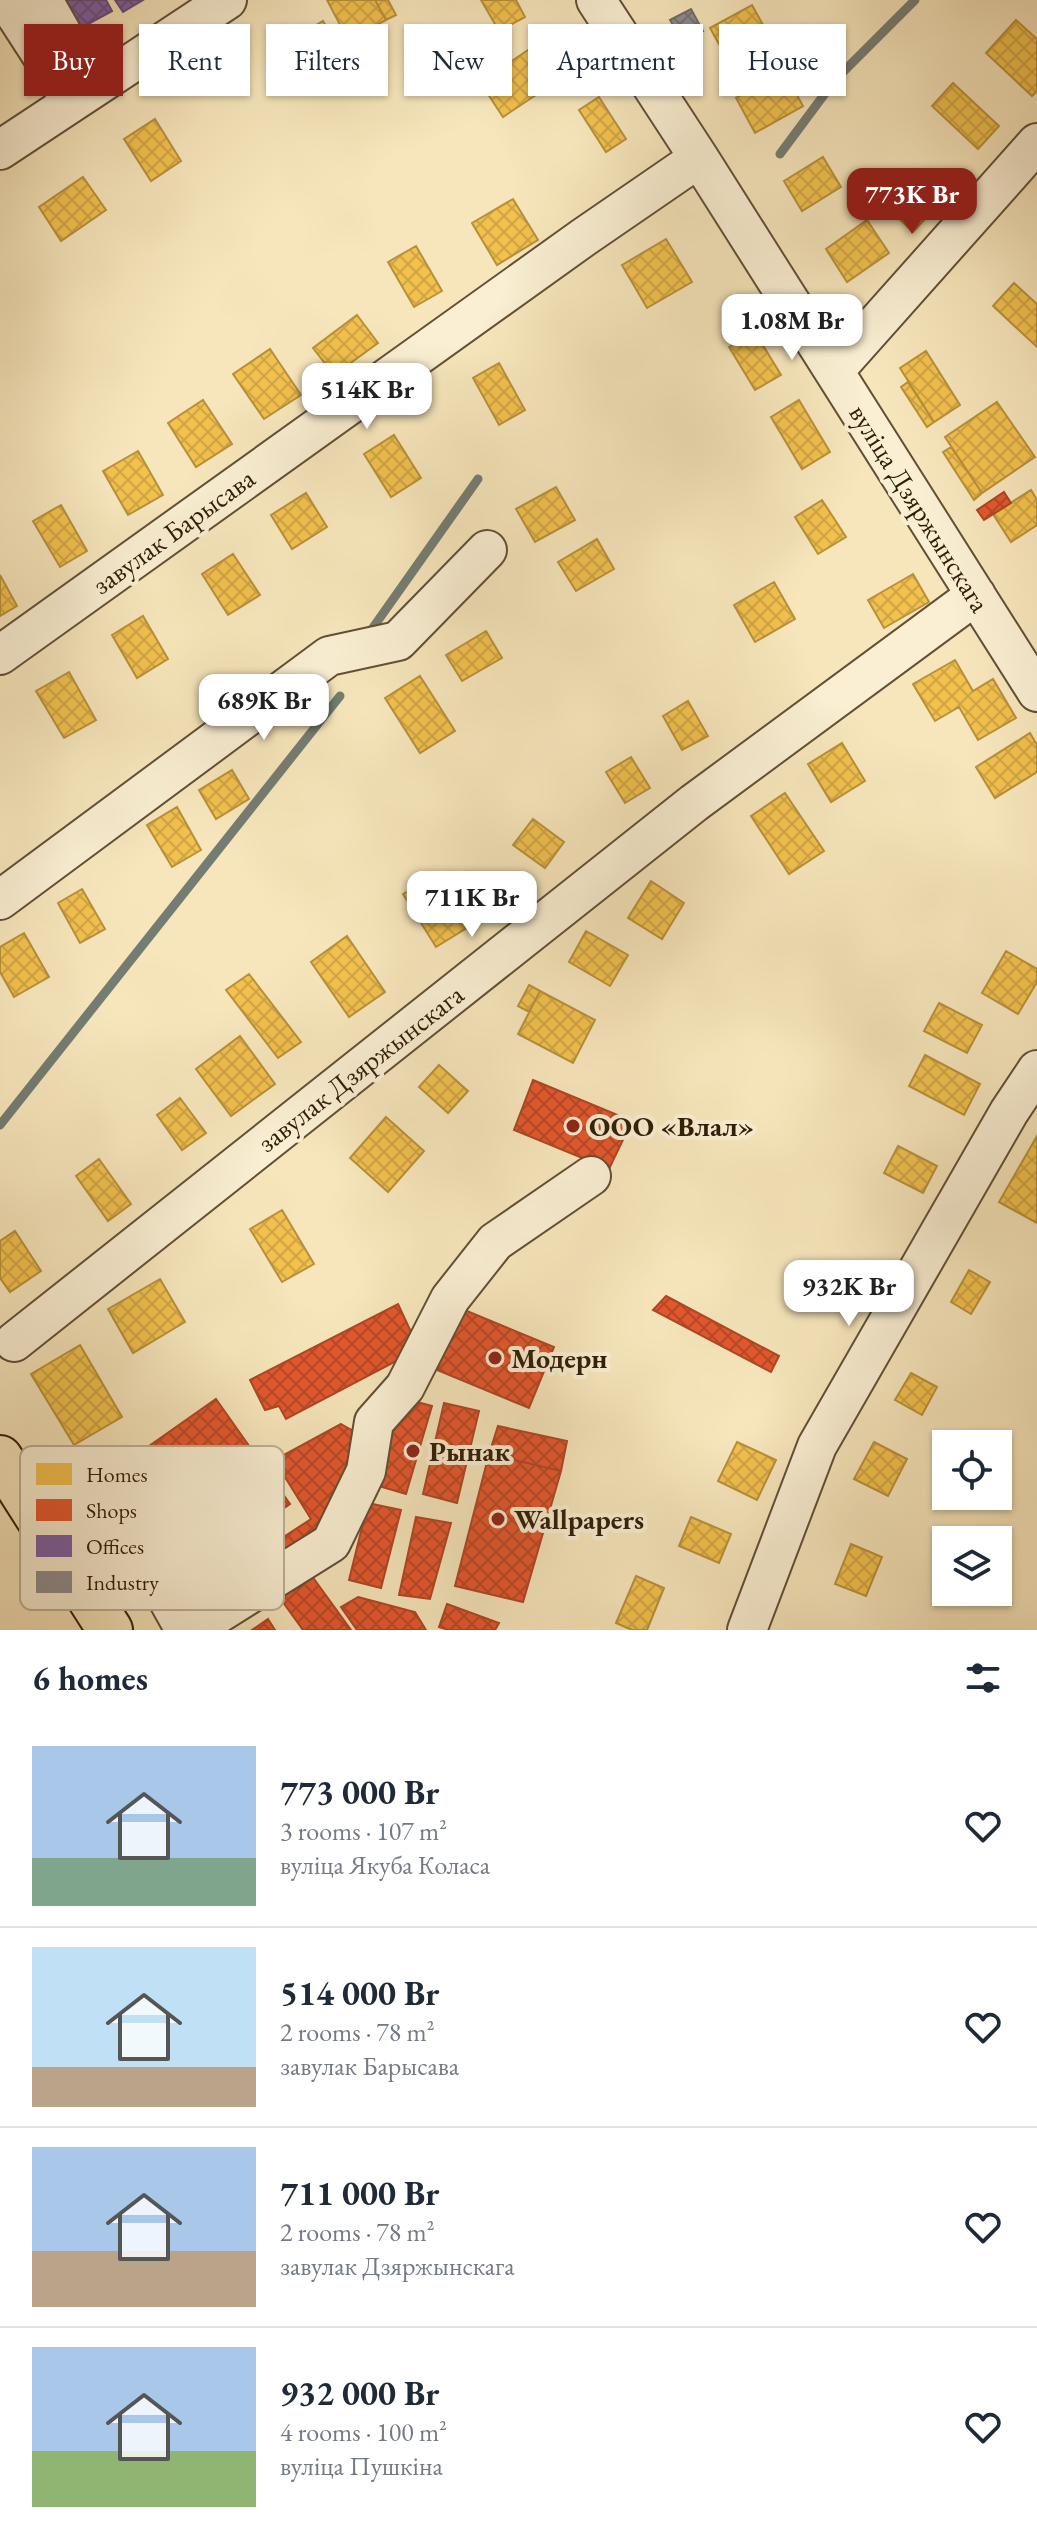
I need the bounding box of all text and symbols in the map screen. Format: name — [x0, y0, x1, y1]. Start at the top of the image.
chip: Buy — [24, 24, 123, 96]
chip: Rent — [139, 24, 250, 96]
chip: Filters — [266, 24, 388, 96]
chip: New — [404, 24, 512, 96]
chip: Apartment — [528, 24, 703, 96]
chip: House — [719, 24, 846, 96]
pin: 773K Br — [838, 168, 986, 236]
text: 773K Br — [865, 177, 959, 211]
pin: 1.08M Br — [709, 294, 875, 362]
text: 1.08M Br — [740, 303, 844, 337]
pin: 514K Br — [293, 363, 441, 431]
text: 514K Br — [320, 372, 414, 406]
street label: вуліца Дзяржынскага — [841, 397, 999, 619]
street label: завулак Барысава — [84, 459, 262, 602]
pin: 689K Br — [190, 674, 338, 742]
text: 689K Br — [217, 683, 311, 717]
pin: 711K Br — [398, 871, 546, 939]
text: 711K Br — [425, 880, 519, 914]
street label: завулак Дзяржынскага — [249, 976, 471, 1160]
place label: ООО «Влал» — [589, 1108, 754, 1144]
marker: ООО «Влал» — [564, 1117, 582, 1135]
pin: 932K Br — [775, 1260, 923, 1328]
text: 932K Br — [802, 1269, 896, 1303]
place label: Модерн — [511, 1340, 607, 1376]
marker: Модерн — [486, 1349, 504, 1367]
map controls — [932, 1430, 1012, 1606]
button: locate — [932, 1430, 1012, 1510]
place label: Рынак — [429, 1433, 511, 1469]
marker: Рынак — [404, 1442, 422, 1460]
legend — [20, 1446, 284, 1610]
text: Homes — [86, 1460, 148, 1489]
text: Shops — [86, 1496, 137, 1525]
place label: Wallpapers — [514, 1501, 644, 1537]
marker: Wallpapers — [489, 1510, 507, 1528]
button: layers — [932, 1526, 1012, 1606]
text: Offices — [86, 1532, 144, 1561]
text: Industry — [86, 1568, 159, 1597]
text: 6 homes — [32, 1656, 148, 1700]
icon: filters — [961, 1656, 1005, 1700]
text: 773 000 Br — [280, 1770, 439, 1814]
icon: home — [96, 1778, 192, 1874]
icon: heart — [961, 1804, 1005, 1848]
text: 3 rooms · 107 m² — [280, 1814, 447, 1848]
text: вуліца Якуба Коласа — [280, 1848, 490, 1882]
text: 514 000 Br — [280, 1971, 439, 2015]
icon: home — [96, 1979, 192, 2075]
icon: heart — [961, 2005, 1005, 2049]
text: 2 rooms · 78 m² — [280, 2015, 435, 2049]
text: завулак Барысава — [280, 2049, 459, 2083]
text: 711 000 Br — [280, 2171, 439, 2215]
icon: home — [96, 2179, 192, 2275]
icon: heart — [961, 2205, 1005, 2249]
text: 2 rooms · 78 m² — [280, 2215, 435, 2249]
text: завулак Дзяржынскага — [280, 2249, 515, 2283]
text: 932 000 Br — [280, 2371, 439, 2415]
icon: home — [96, 2379, 192, 2475]
icon: heart — [961, 2405, 1005, 2449]
text: 4 rooms · 100 m² — [280, 2415, 447, 2449]
text: вуліца Пушкіна — [280, 2449, 443, 2483]

